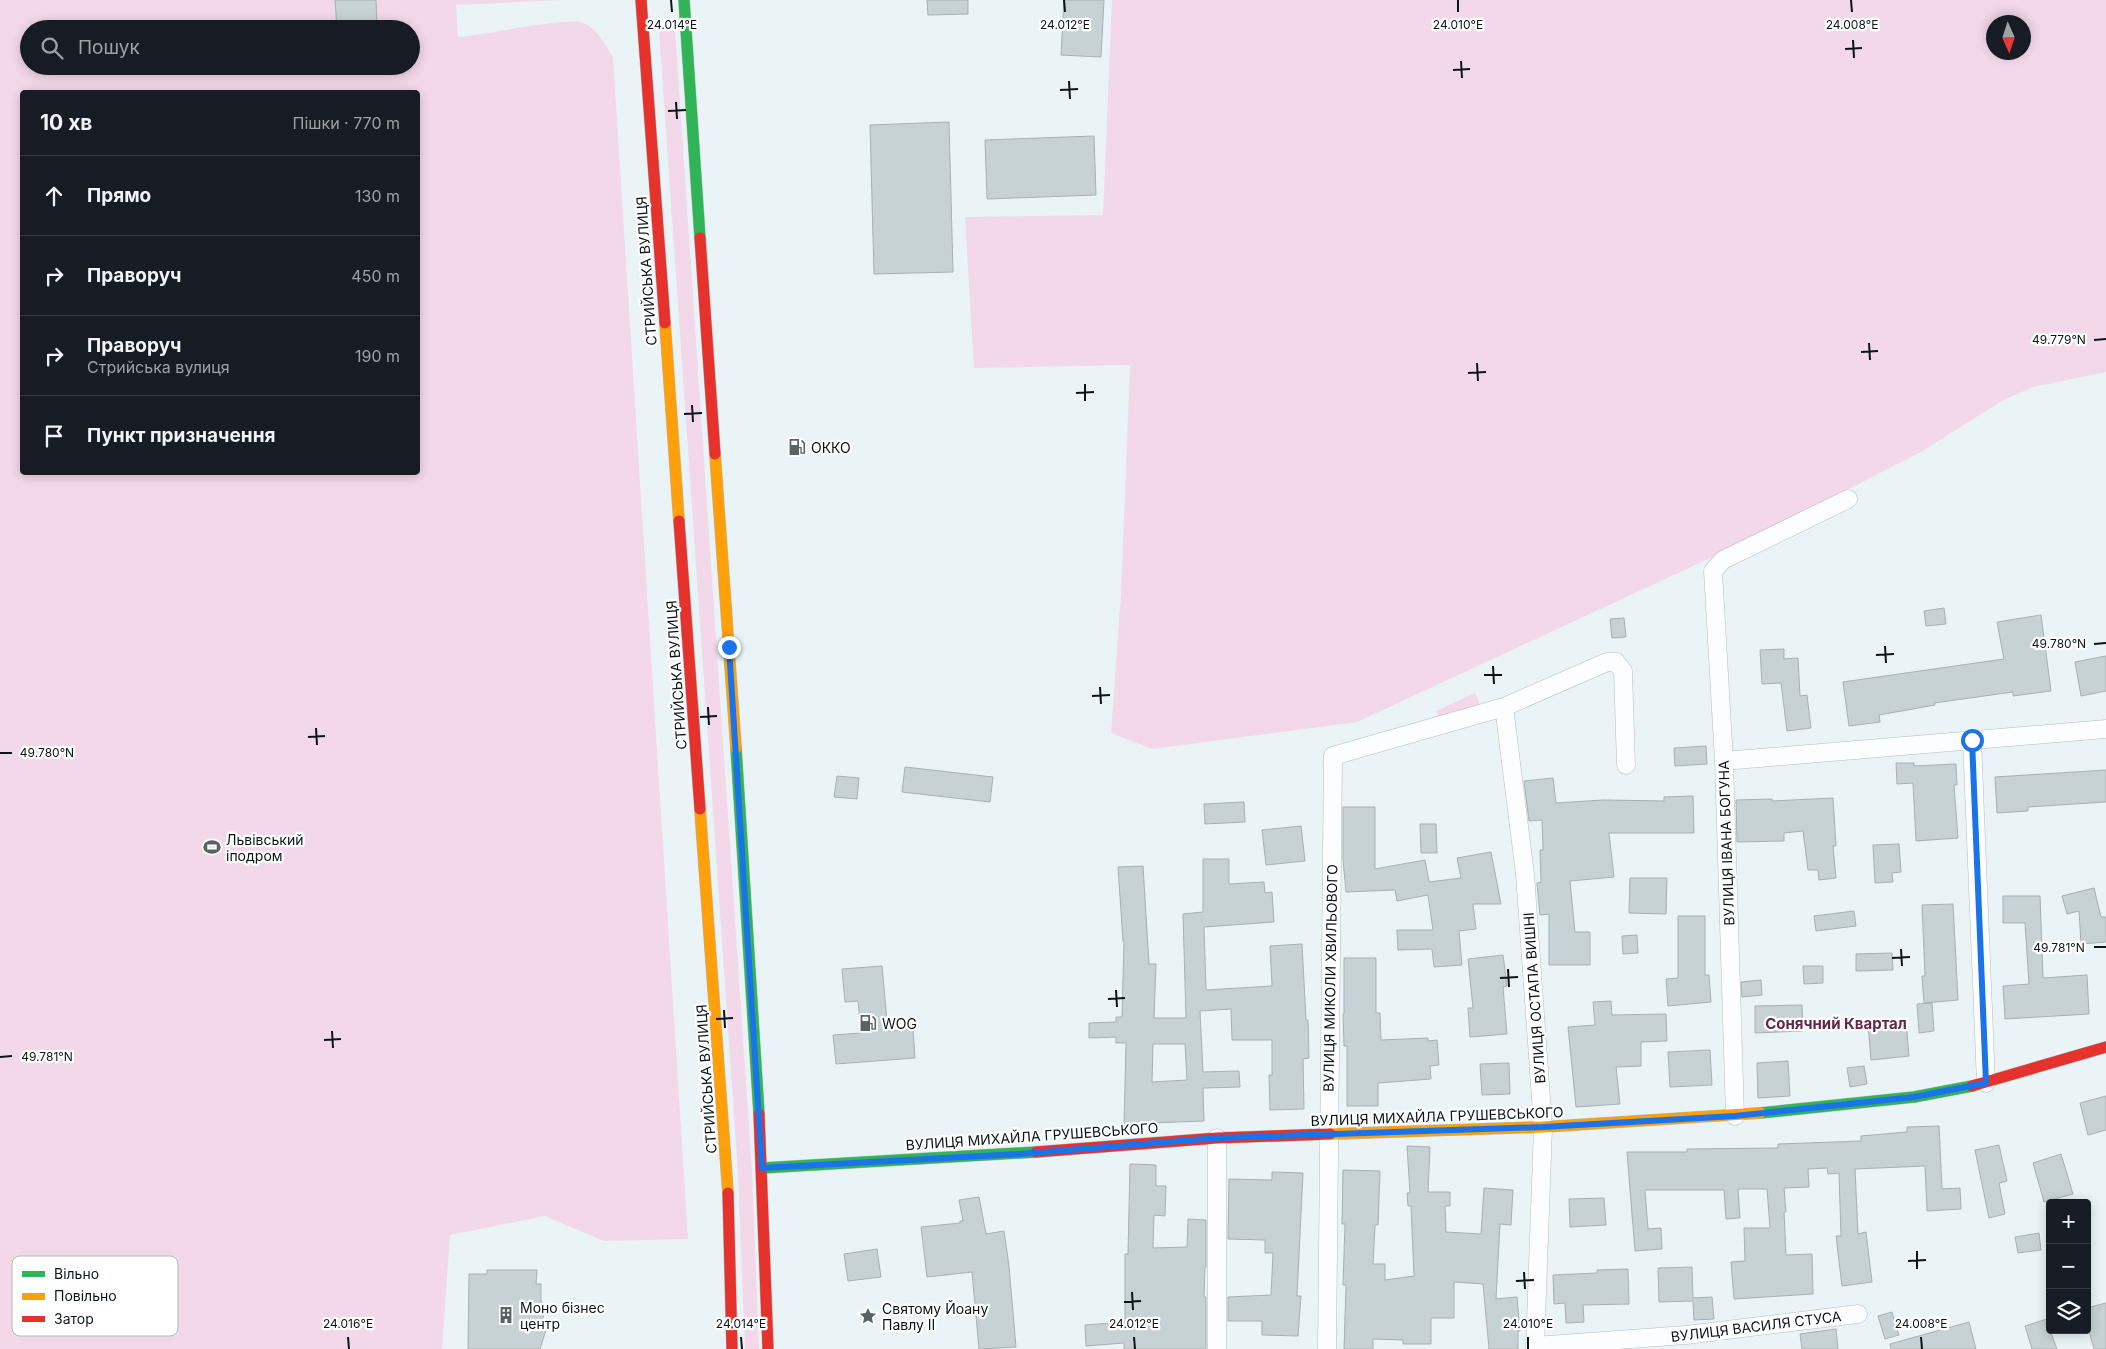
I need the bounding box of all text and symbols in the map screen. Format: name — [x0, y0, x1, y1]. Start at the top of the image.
north arrow — [1986, 15, 2031, 60]
text: 24.014°E — [647, 17, 697, 32]
text: 24.012°E — [1040, 17, 1090, 32]
text: 24.010°E — [1433, 17, 1483, 32]
text: 24.008°E — [1826, 17, 1878, 32]
search box — [20, 20, 420, 75]
icon: search — [38, 34, 66, 62]
text: Пошук — [78, 36, 140, 59]
text: 10 хв — [40, 110, 92, 135]
text: Пішки · 770 m — [293, 113, 400, 133]
icon: ahead — [40, 182, 68, 210]
text: Прямо — [87, 184, 151, 207]
text: 130 m — [355, 186, 400, 206]
street label: СТРИЙСЬКА ВУЛИЦЯ — [631, 196, 660, 346]
icon: right — [40, 262, 68, 290]
text: Праворуч — [87, 264, 181, 287]
text: 450 m — [351, 266, 400, 286]
text: 49.779°N — [2032, 332, 2086, 347]
text: Праворуч — [87, 334, 181, 357]
icon: right — [40, 342, 68, 370]
text: 190 m — [355, 346, 400, 366]
text: Стрийська вулиця — [87, 357, 230, 377]
icon: arrive — [40, 422, 68, 450]
text: Пункт призначення — [87, 424, 275, 447]
fuel station icon: ОККО — [787, 437, 807, 457]
place label: ОККО — [811, 439, 851, 456]
street label: СТРИЙСЬКА ВУЛИЦЯ — [661, 600, 690, 750]
route end — [718, 636, 741, 659]
text: 49.780°N — [2032, 636, 2086, 651]
route start — [1961, 729, 1984, 752]
text: 49.780°N — [20, 745, 74, 760]
street label: ВУЛИЦЯ ІВАНА БОГУНА — [1715, 760, 1737, 926]
place label: Львівський іподром — [226, 831, 303, 864]
sports icon: Львівський іподром — [202, 837, 222, 857]
street label: ВУЛИЦЯ МИКОЛИ ХВИЛЬОВОГО — [1320, 864, 1340, 1092]
street label: ВУЛИЦЯ ОСТАПА ВИШНІ — [1520, 912, 1548, 1084]
text: 49.781°N — [2033, 940, 2085, 955]
street label: СТРИЙСЬКА ВУЛИЦЯ — [691, 1004, 720, 1154]
fuel station icon: WOG — [858, 1013, 878, 1033]
district label: Сонячний Квартал — [1765, 1014, 1907, 1033]
place label: WOG — [882, 1015, 917, 1032]
text: 49.781°N — [21, 1049, 73, 1064]
street label: ВУЛИЦЯ МИХАЙЛА ГРУШЕВСЬКОГО — [1310, 1102, 1564, 1129]
street label: ВУЛИЦЯ МИХАЙЛА ГРУШЕВСЬКОГО — [905, 1118, 1159, 1153]
map controls — [2046, 1199, 2091, 1334]
button: + — [2046, 1199, 2091, 1244]
button: − — [2046, 1244, 2091, 1289]
legend — [12, 1256, 178, 1336]
text: Вільно — [54, 1265, 99, 1282]
text: Повільно — [54, 1287, 117, 1304]
button: layers — [2046, 1289, 2091, 1334]
place label: Моно бізнес центр — [520, 1299, 605, 1332]
place label: Святому Йоану Павлу ІІ — [882, 1299, 988, 1333]
building icon: Моно бізнес центр — [496, 1305, 516, 1325]
place icon: Святому Йоану Павлу ІІ — [858, 1306, 878, 1326]
street label: ВУЛИЦЯ ВАСИЛЯ СТУСА — [1670, 1307, 1843, 1345]
text: Затор — [54, 1310, 94, 1327]
text: 24.016°E — [323, 1316, 373, 1331]
text: 24.014°E — [716, 1316, 766, 1331]
text: 24.012°E — [1109, 1316, 1159, 1331]
text: 24.010°E — [1503, 1316, 1553, 1331]
text: 24.008°E — [1895, 1316, 1947, 1331]

